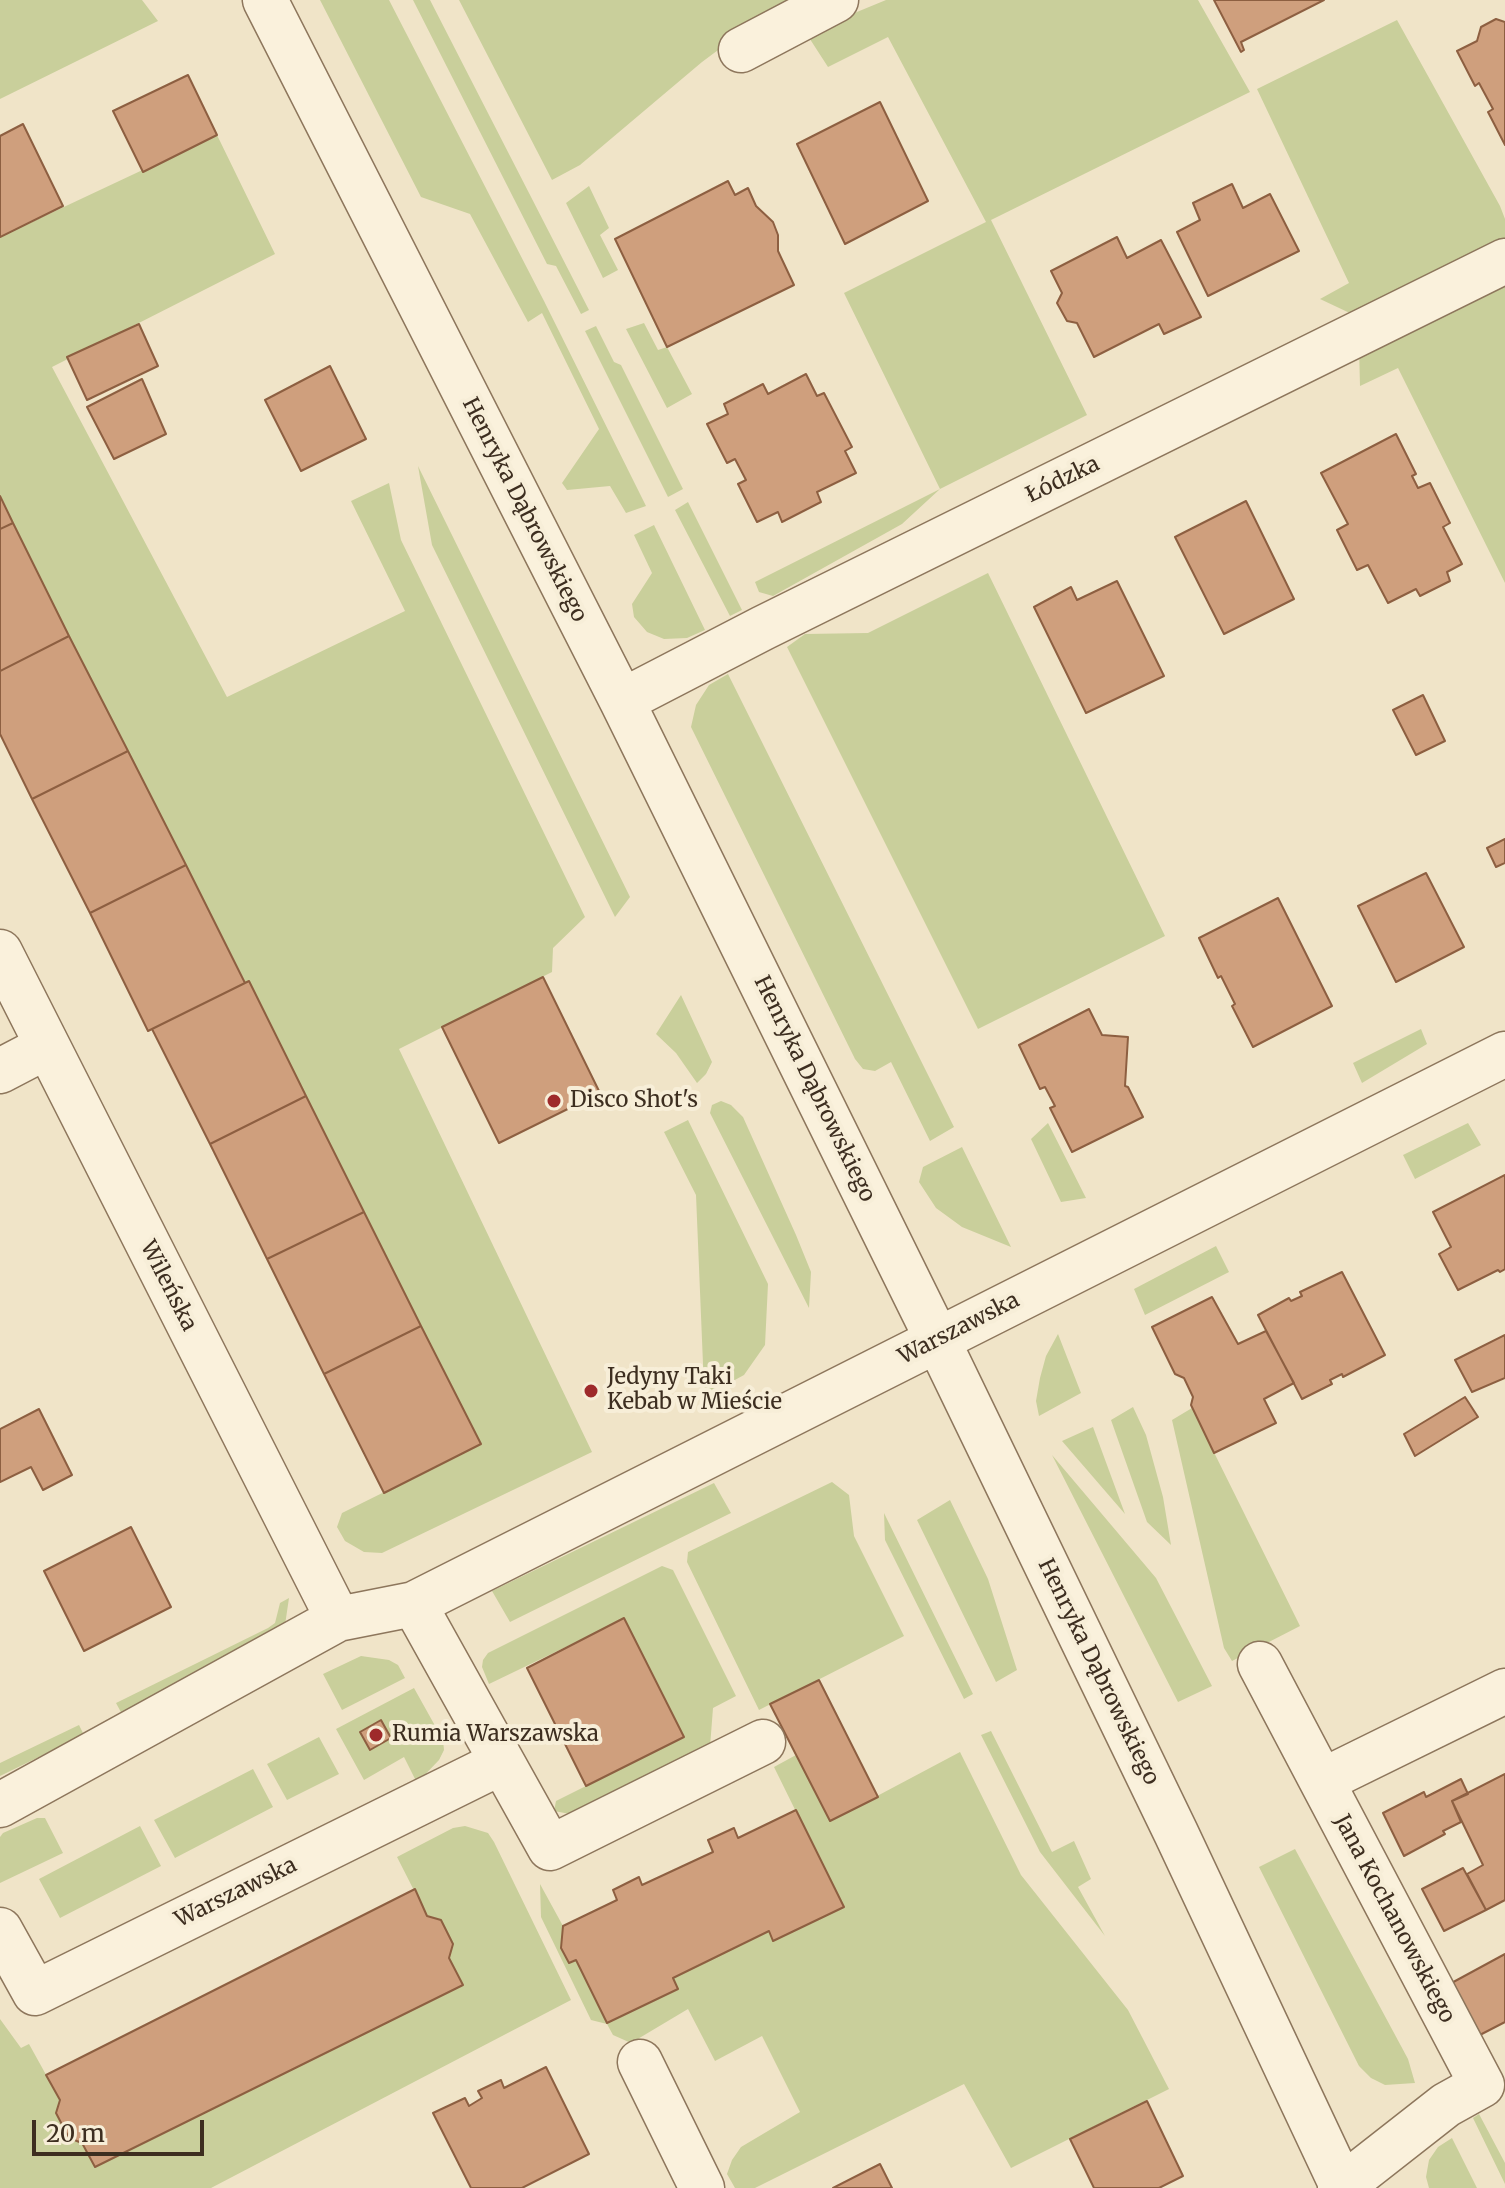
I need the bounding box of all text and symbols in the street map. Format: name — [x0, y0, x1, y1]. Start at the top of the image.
street label: Henryka Dąbrowskiego — [456, 393, 592, 627]
street label: Łódzka — [1022, 451, 1104, 509]
street label: Henryka Dąbrowskiego — [748, 972, 880, 1206]
place label: Disco Shot's — [570, 1088, 698, 1114]
marker: Disco Shot's — [545, 1092, 563, 1110]
street label: Wileńska — [134, 1236, 202, 1336]
street label: Warszawska — [894, 1287, 1024, 1371]
place label: Jedyny Taki Kebab w Mieście — [607, 1365, 782, 1416]
marker: Jedyny Taki Kebab w Mieście — [582, 1382, 600, 1400]
street label: Henryka Dąbrowskiego — [1032, 1555, 1164, 1789]
place label: Rumia Warszawska — [392, 1722, 599, 1748]
marker: Rumia Warszawska — [367, 1726, 385, 1744]
street label: Jana Kochanowskiego — [1328, 1810, 1460, 2028]
street label: Warszawska — [171, 1852, 301, 1934]
scale bar — [36, 2104, 208, 2154]
text: 20 m — [46, 2118, 105, 2149]

